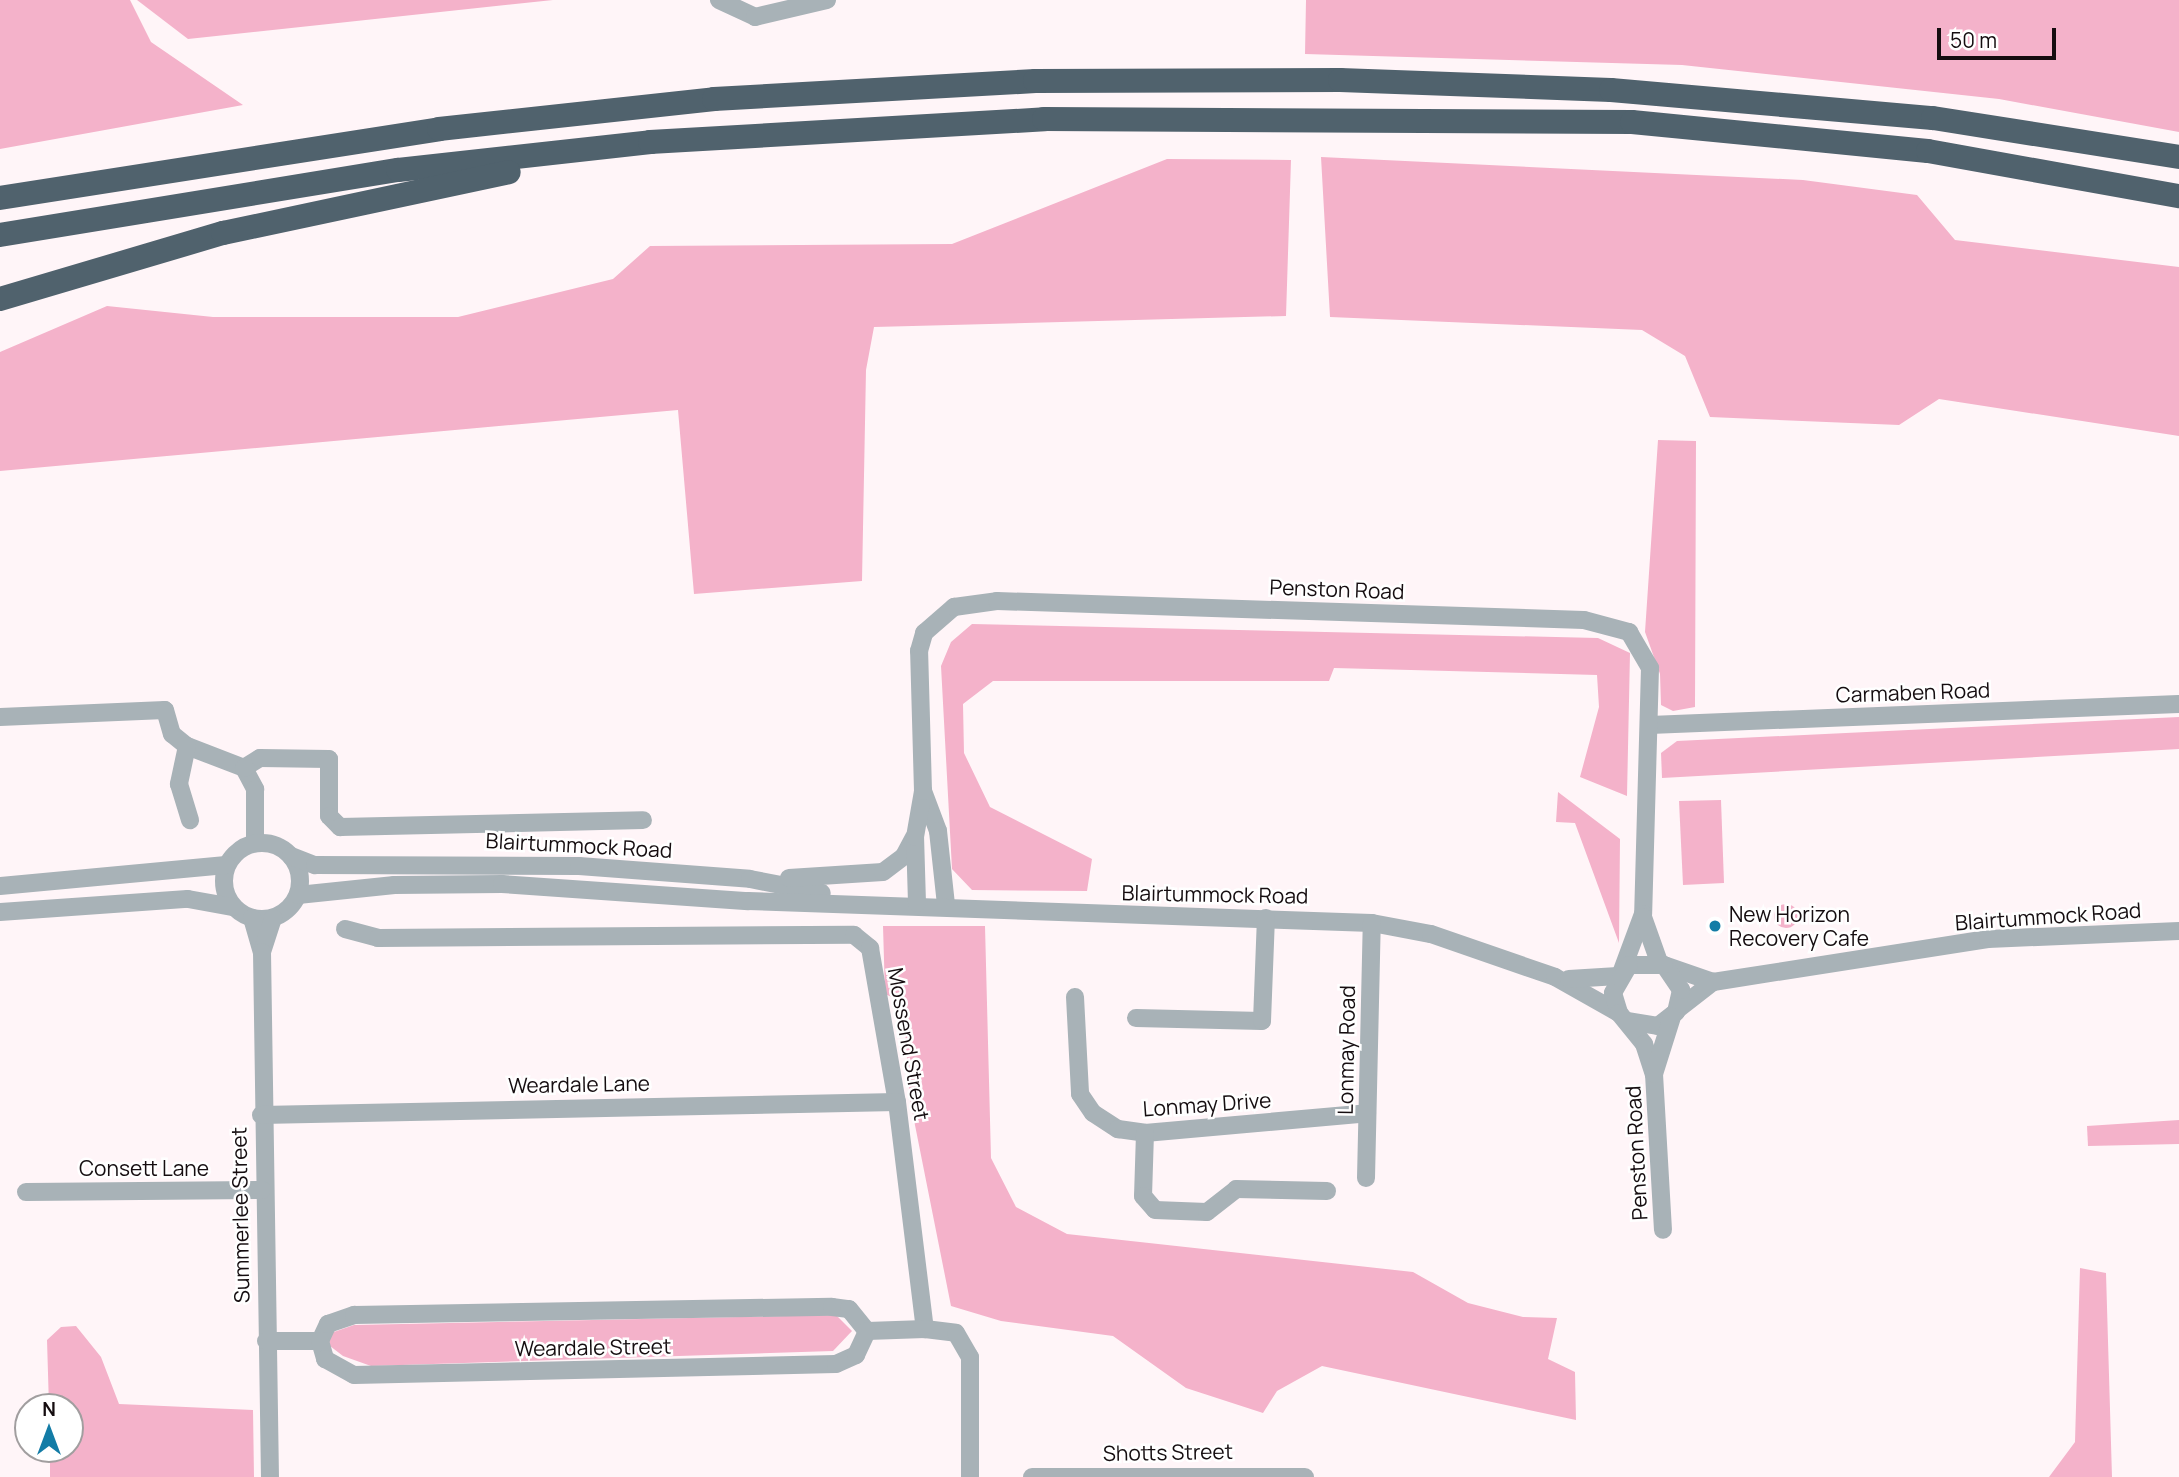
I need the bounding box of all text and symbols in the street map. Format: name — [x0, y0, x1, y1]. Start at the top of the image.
scale bar — [1941, 14, 2060, 58]
text: 50 m — [1950, 26, 1997, 54]
street label: Penston Road — [1269, 574, 1405, 604]
street label: Carmaben Road — [1835, 677, 1991, 707]
street label: Blairtummock Road — [485, 828, 673, 862]
street label: Blairtummock Road — [1121, 880, 1309, 908]
street label: Blairtummock Road — [1954, 897, 2142, 935]
place label: New Horizon Recovery Cafe — [1729, 901, 1869, 951]
marker: New Horizon Recovery Cafe — [1707, 918, 1723, 934]
street label: Mossend Street — [883, 966, 935, 1122]
street label: Lonmay Road — [1332, 985, 1360, 1115]
street label: Weardale Lane — [508, 1070, 650, 1098]
street label: Penston Road — [1620, 1085, 1652, 1221]
street label: Lonmay Drive — [1142, 1087, 1272, 1121]
street label: Summerlee Street — [226, 1127, 254, 1303]
street label: Consett Lane — [79, 1155, 209, 1181]
street label: Weardale Street — [514, 1333, 672, 1361]
north arrow — [14, 1393, 84, 1463]
text: N — [42, 1396, 56, 1422]
street label: Shotts Street — [1103, 1438, 1233, 1466]

